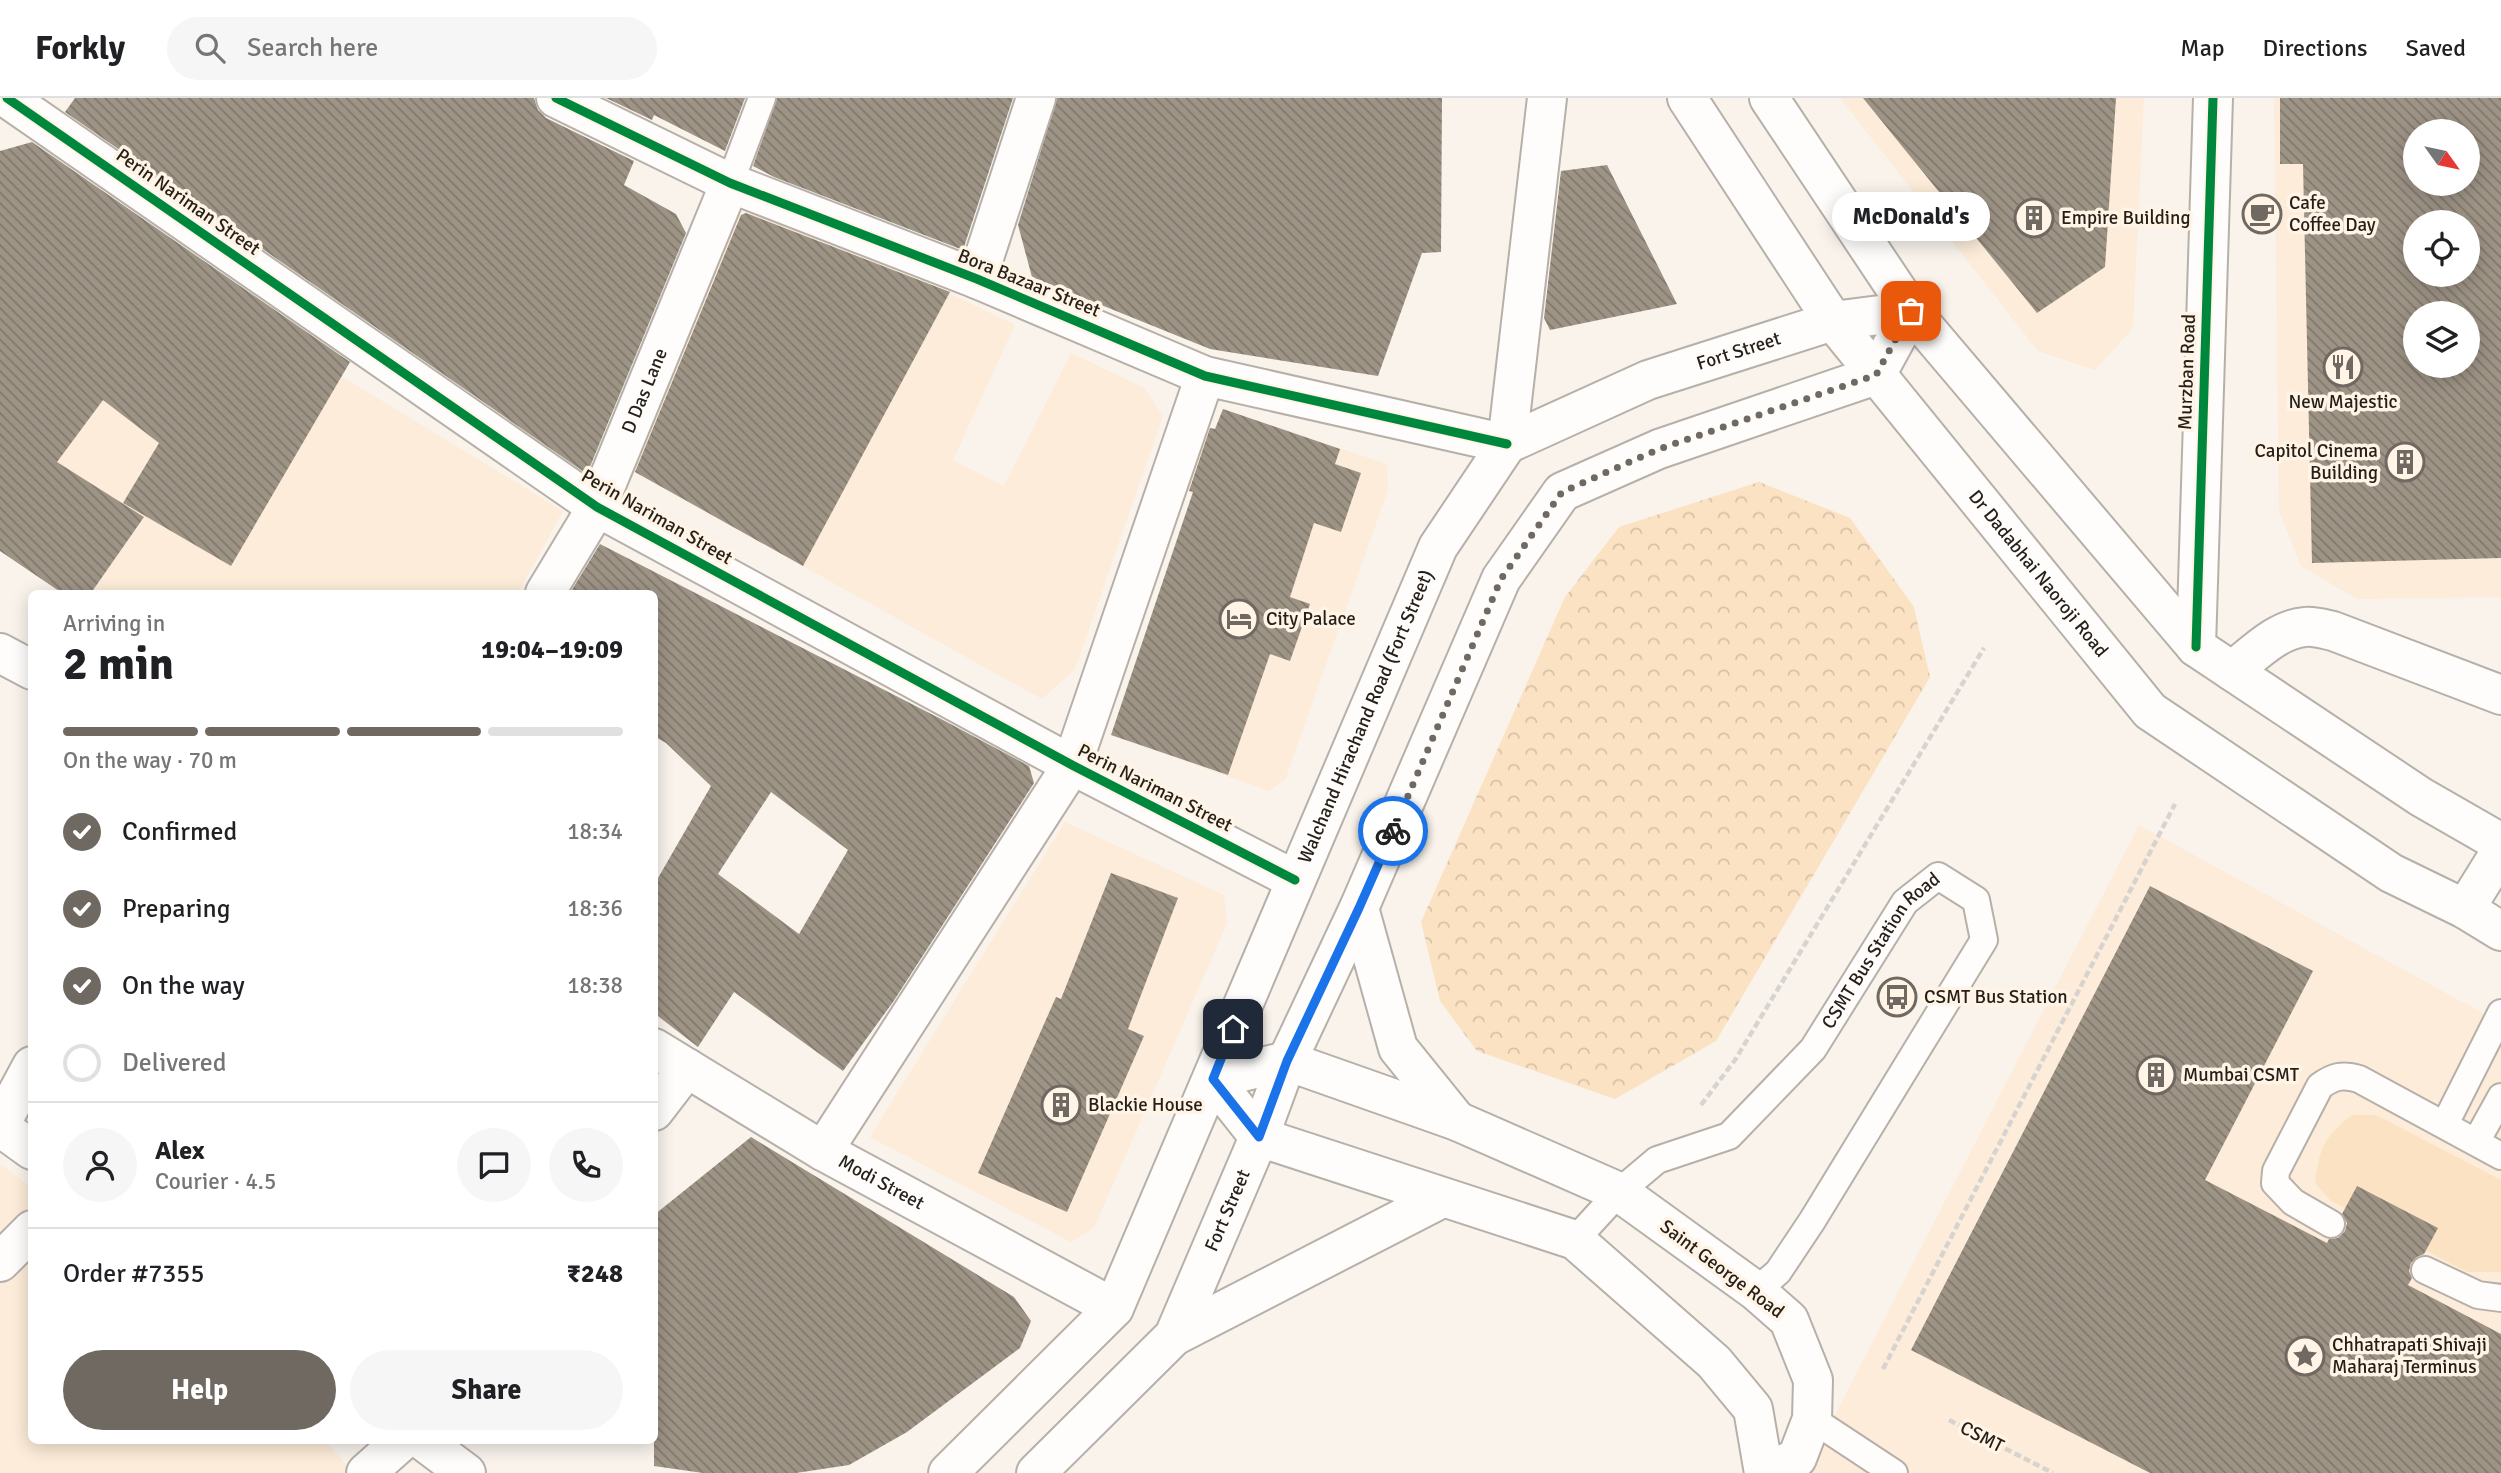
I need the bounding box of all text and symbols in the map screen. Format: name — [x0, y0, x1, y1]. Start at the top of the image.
search box — [167, 17, 657, 80]
text: Forkly — [35, 28, 125, 69]
icon: search — [191, 29, 229, 67]
text: Search here — [247, 32, 378, 64]
text: Map — [2180, 33, 2225, 63]
text: Directions — [2263, 33, 2368, 63]
text: Saved — [2406, 33, 2466, 63]
north arrow — [2403, 119, 2480, 196]
map controls — [2403, 119, 2480, 378]
street label: Perin Nariman Street — [111, 143, 265, 261]
place label: Cafe Coffee Day — [2289, 191, 2376, 237]
callout: McDonald's — [1832, 192, 1990, 241]
cafe icon: Cafe Coffee Day — [2241, 193, 2283, 235]
building icon: Empire Building — [2013, 197, 2055, 239]
text: McDonald's — [1853, 202, 1969, 231]
place label: Empire Building — [2061, 206, 2190, 230]
button: locate — [2403, 210, 2480, 287]
street label: Bora Bazaar Street — [954, 243, 1104, 323]
pin — [1881, 281, 1941, 341]
icon: bag — [1892, 292, 1930, 330]
button: layers — [2403, 301, 2480, 378]
street label: Murzban Road — [2173, 313, 2201, 431]
street label: Fort Street — [1694, 326, 1784, 376]
street label: D Das Lane — [616, 345, 673, 437]
restaurant icon: New Majestic — [2322, 346, 2364, 388]
place label: New Majestic — [2288, 390, 2398, 414]
place label: Capitol Cinema Building — [2255, 439, 2378, 485]
building icon: Capitol Cinema Building — [2384, 441, 2426, 483]
street label: Perin Nariman Street — [577, 464, 737, 570]
street label: Dr Dadabhai Naoroji Road — [1963, 485, 2113, 662]
street label: Walchand Hirachand Road (Fort Street) — [1293, 566, 1439, 867]
hotel icon: City Palace — [1218, 598, 1260, 640]
place label: City Palace — [1266, 607, 1356, 631]
text: Arriving in — [63, 609, 165, 638]
text: 19:04–19:09 — [481, 634, 623, 666]
text: 2 min — [63, 636, 174, 692]
street label: Perin Nariman Street — [1074, 739, 1237, 838]
text: On the way · 70 m — [63, 746, 237, 775]
courier — [1358, 796, 1428, 866]
icon: bike — [1374, 812, 1412, 850]
icon: check — [63, 813, 101, 851]
text: Confirmed — [122, 816, 237, 848]
text: 18:34 — [567, 817, 623, 846]
street label: CSMT Bus Station Road — [1817, 867, 1945, 1033]
icon: check — [63, 890, 101, 928]
text: Preparing — [122, 893, 230, 925]
text: 18:36 — [567, 894, 623, 923]
icon: check — [63, 967, 101, 1005]
text: On the way — [122, 970, 245, 1002]
text: 18:38 — [567, 971, 623, 1000]
bus stop icon: CSMT Bus Station — [1876, 976, 1918, 1018]
place label: CSMT Bus Station — [1924, 985, 2068, 1009]
pin — [1203, 999, 1263, 1059]
icon: home — [1214, 1010, 1252, 1048]
text: Delivered — [122, 1047, 227, 1079]
building icon: Mumbai CSMT — [2135, 1054, 2177, 1096]
place label: Mumbai CSMT — [2183, 1063, 2300, 1087]
building icon: Blackie House — [1040, 1084, 1082, 1126]
place label: Blackie House — [1088, 1093, 1203, 1117]
button: person — [63, 1128, 137, 1202]
button: chat — [457, 1128, 531, 1202]
button: phone — [549, 1128, 623, 1202]
text: Alex — [155, 1135, 205, 1167]
street label: Modi Street — [834, 1149, 929, 1215]
street label: Fort Street — [1200, 1165, 1256, 1255]
text: Courier · 4.5 — [155, 1167, 276, 1196]
street label: Saint George Road — [1655, 1214, 1789, 1324]
text: Order #7355 — [63, 1258, 204, 1290]
text: ₹248 — [567, 1258, 623, 1290]
place label: Chhatrapati Shivaji Maharaj Terminus — [2332, 1333, 2487, 1379]
place icon: Chhatrapati Shivaji Maharaj Terminus — [2284, 1335, 2326, 1377]
button: Help — [63, 1350, 336, 1430]
button: Share — [350, 1350, 623, 1430]
street label: CSMT — [1956, 1416, 2009, 1458]

